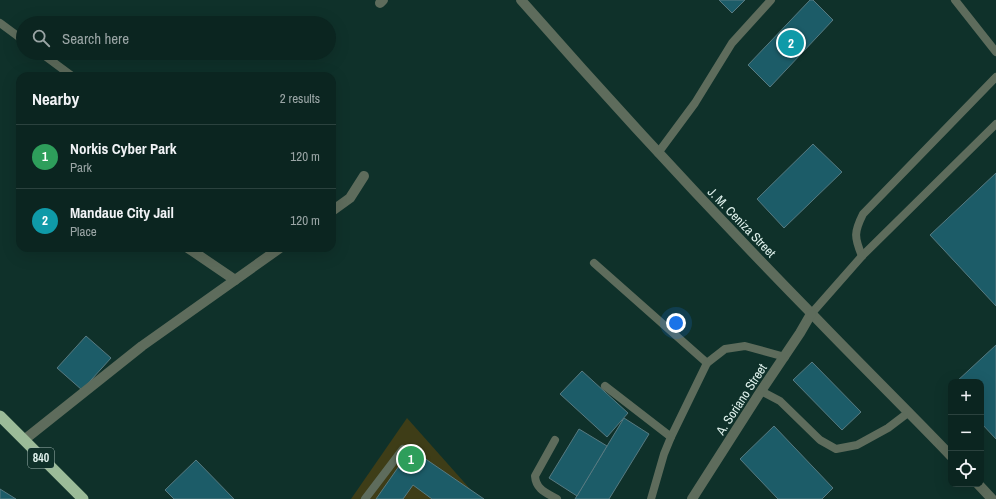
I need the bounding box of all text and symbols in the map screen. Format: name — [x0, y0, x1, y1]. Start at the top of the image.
search box — [16, 16, 336, 60]
icon: search — [30, 27, 52, 49]
text: Search here — [62, 28, 129, 49]
pin: 2 — [778, 28, 804, 58]
text: Nearby — [32, 87, 79, 110]
text: 2 results — [280, 90, 320, 107]
text: Norkis Cyber Park — [70, 138, 177, 159]
text: 1 — [42, 148, 48, 165]
text: 120 m — [290, 148, 320, 165]
text: Park — [70, 159, 92, 176]
street label: J. M. Ceniza Street — [704, 184, 779, 261]
text: Mandaue City Jail — [70, 202, 174, 223]
text: 2 — [42, 212, 48, 229]
text: 120 m — [290, 212, 320, 229]
text: Place — [70, 223, 97, 240]
your location — [666, 313, 686, 333]
street label: A. Soriano Street — [711, 360, 771, 439]
map controls — [948, 379, 984, 487]
button: + — [948, 379, 984, 415]
button: − — [948, 415, 984, 451]
pin: 1 — [398, 444, 424, 474]
road number: 840 — [28, 448, 54, 468]
button: locate — [948, 451, 984, 487]

